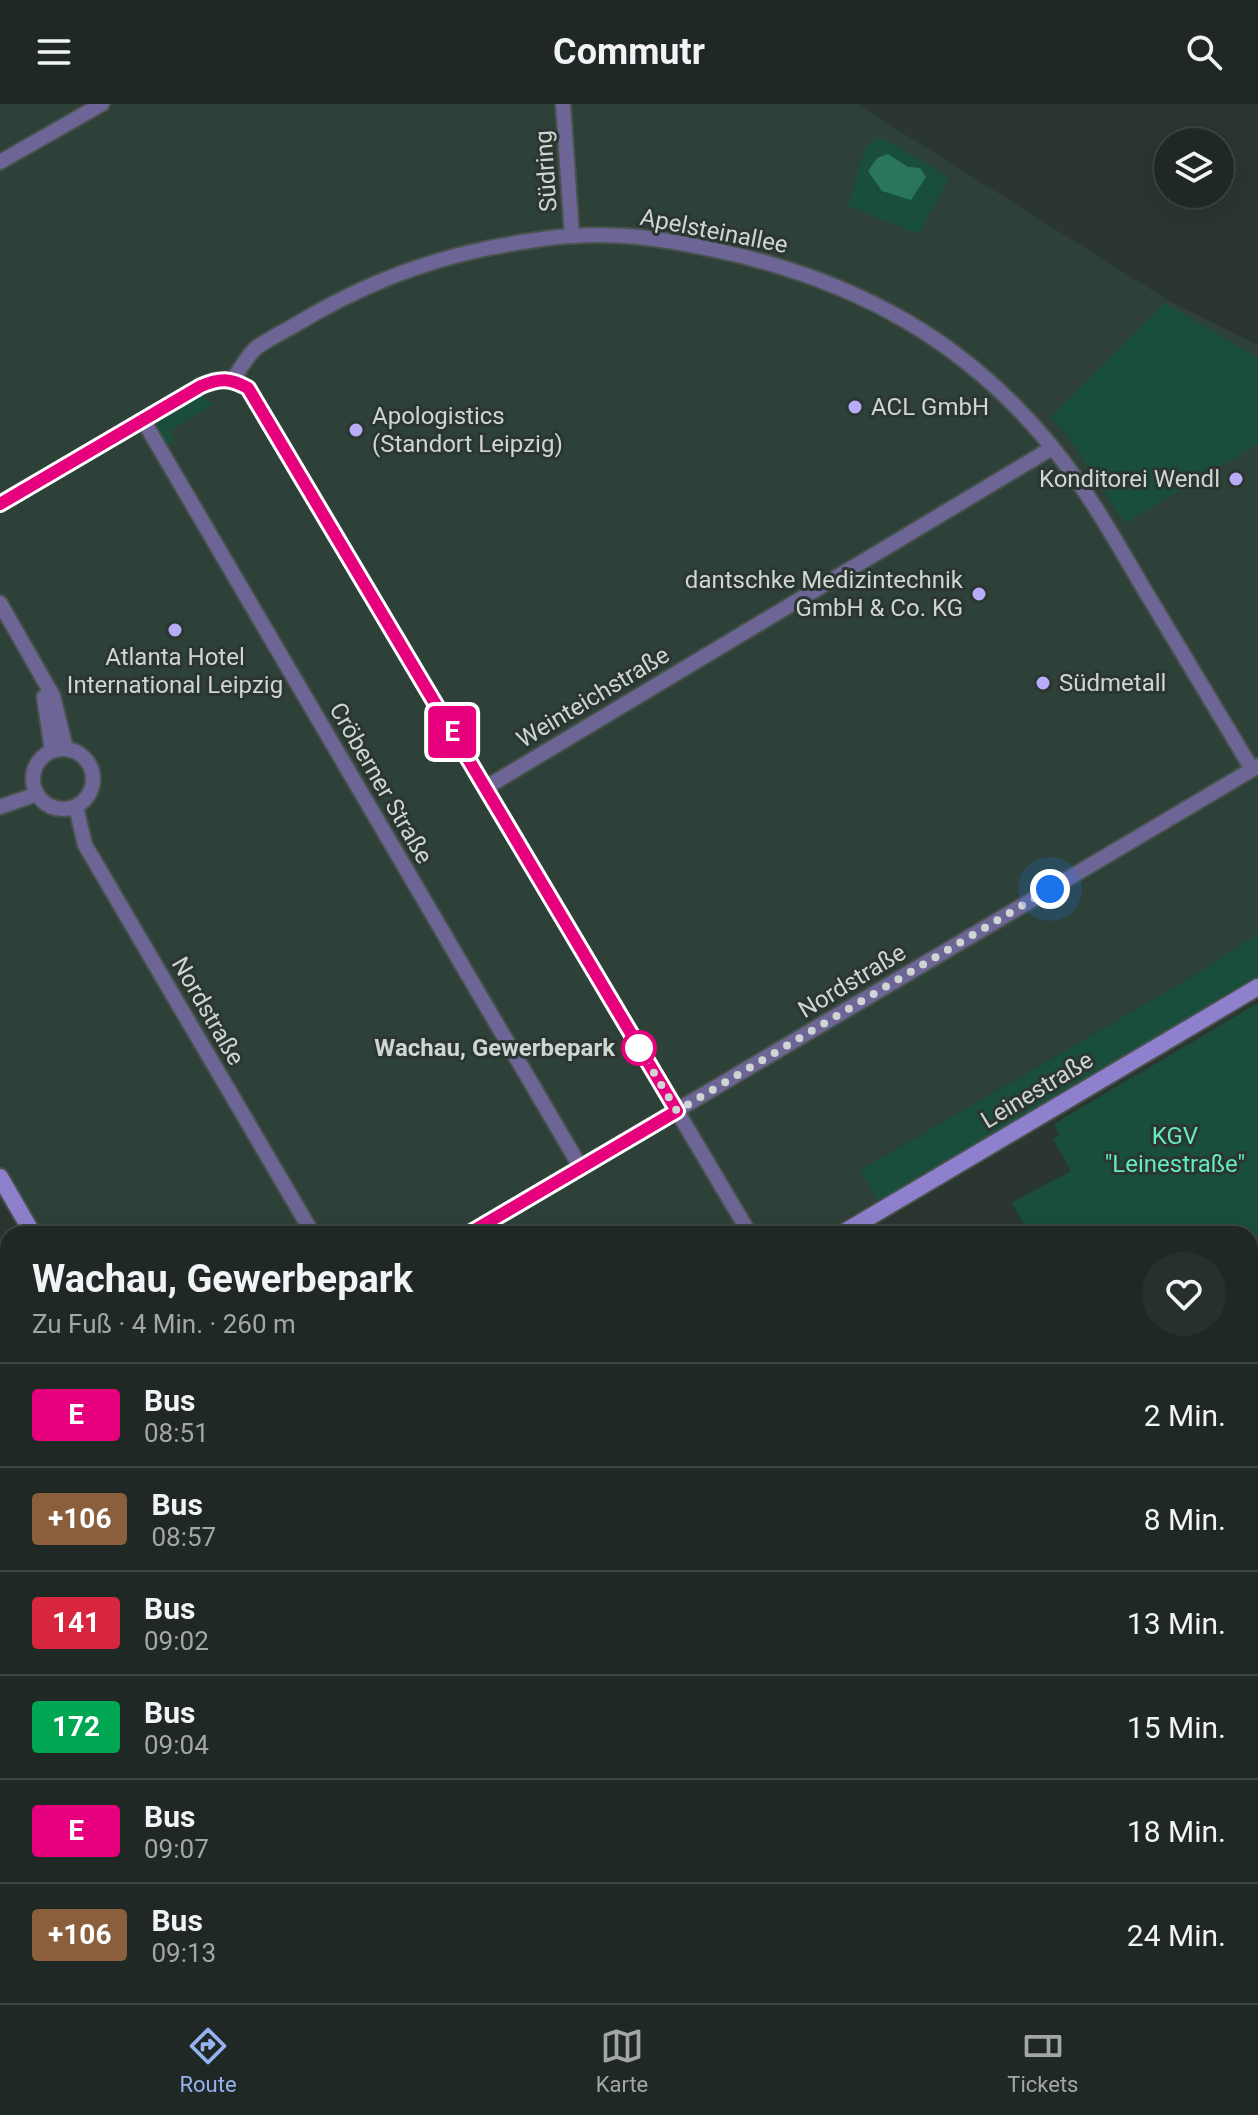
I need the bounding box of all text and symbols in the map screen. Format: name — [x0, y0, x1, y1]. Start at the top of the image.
icon: menu — [32, 30, 76, 74]
icon: search — [1182, 30, 1226, 74]
text: Commutr — [553, 31, 705, 73]
map controls — [1154, 128, 1234, 208]
button: layers — [1154, 128, 1234, 208]
street label: Südring — [529, 129, 563, 213]
street label: Apelsteinallee — [638, 203, 790, 259]
place label: ACL GmbH — [871, 393, 989, 421]
marker: ACL GmbH — [846, 398, 864, 416]
place label: Apologistics (Standort Leipzig) — [372, 402, 563, 458]
marker: Apologistics (Standort Leipzig) — [347, 421, 365, 439]
place label: Konditorei Wendl — [1039, 465, 1220, 493]
marker: Konditorei Wendl — [1227, 470, 1245, 488]
place label: dantschke Medizintechnik GmbH & Co. KG — [685, 566, 964, 622]
marker: dantschke Medizintechnik GmbH & Co. KG — [970, 585, 988, 603]
marker: Atlanta Hotel International Leipzig — [166, 621, 184, 639]
street label: Weinteichstraße — [512, 640, 674, 754]
place label: Atlanta Hotel International Leipzig — [67, 643, 283, 699]
place label: Südmetall — [1059, 669, 1166, 697]
marker: Südmetall — [1034, 674, 1052, 692]
street label: Cröberner Straße — [324, 697, 438, 869]
line badge: E — [426, 706, 478, 758]
text: E — [444, 715, 460, 748]
your location — [1030, 869, 1070, 909]
street label: Nordstraße — [793, 938, 911, 1024]
street label: Nordstraße — [166, 952, 250, 1070]
marker: Wachau, Gewerbepark — [622, 1031, 656, 1065]
place label: Wachau, Gewerbepark — [374, 1034, 616, 1062]
street label: Leinestraße — [976, 1046, 1098, 1134]
park label: KGV "Leinestraße" — [1105, 1122, 1245, 1178]
button: heart — [1142, 1252, 1226, 1336]
text: Wachau, Gewerbepark — [32, 1257, 413, 1301]
text: Zu Fuß · 4 Min. · 260 m — [32, 1309, 296, 1339]
text: Bus — [144, 1383, 195, 1418]
text: E — [68, 1398, 84, 1431]
text: 2 Min. — [1144, 1398, 1226, 1433]
text: 08:51 — [144, 1418, 209, 1448]
text: Bus — [151, 1487, 203, 1522]
text: +106 — [48, 1502, 111, 1535]
text: 8 Min. — [1144, 1502, 1226, 1537]
text: 08:57 — [151, 1522, 216, 1552]
text: Bus — [144, 1591, 195, 1626]
text: 141 — [52, 1606, 100, 1639]
text: 13 Min. — [1127, 1606, 1226, 1641]
text: 09:02 — [144, 1626, 209, 1656]
text: Bus — [144, 1695, 195, 1730]
text: 172 — [52, 1710, 100, 1743]
text: 15 Min. — [1127, 1710, 1226, 1745]
text: 09:04 — [144, 1730, 209, 1760]
text: Bus — [144, 1799, 195, 1834]
text: E — [68, 1814, 84, 1847]
text: 18 Min. — [1127, 1814, 1226, 1849]
text: 09:07 — [144, 1834, 209, 1864]
text: Bus — [151, 1903, 203, 1938]
text: +106 — [48, 1918, 111, 1951]
text: 24 Min. — [1127, 1918, 1226, 1953]
text: 09:13 — [151, 1938, 216, 1968]
tab: Route — [180, 2024, 237, 2097]
tab: Karte — [596, 2024, 648, 2097]
tab: Tickets — [1007, 2024, 1078, 2097]

